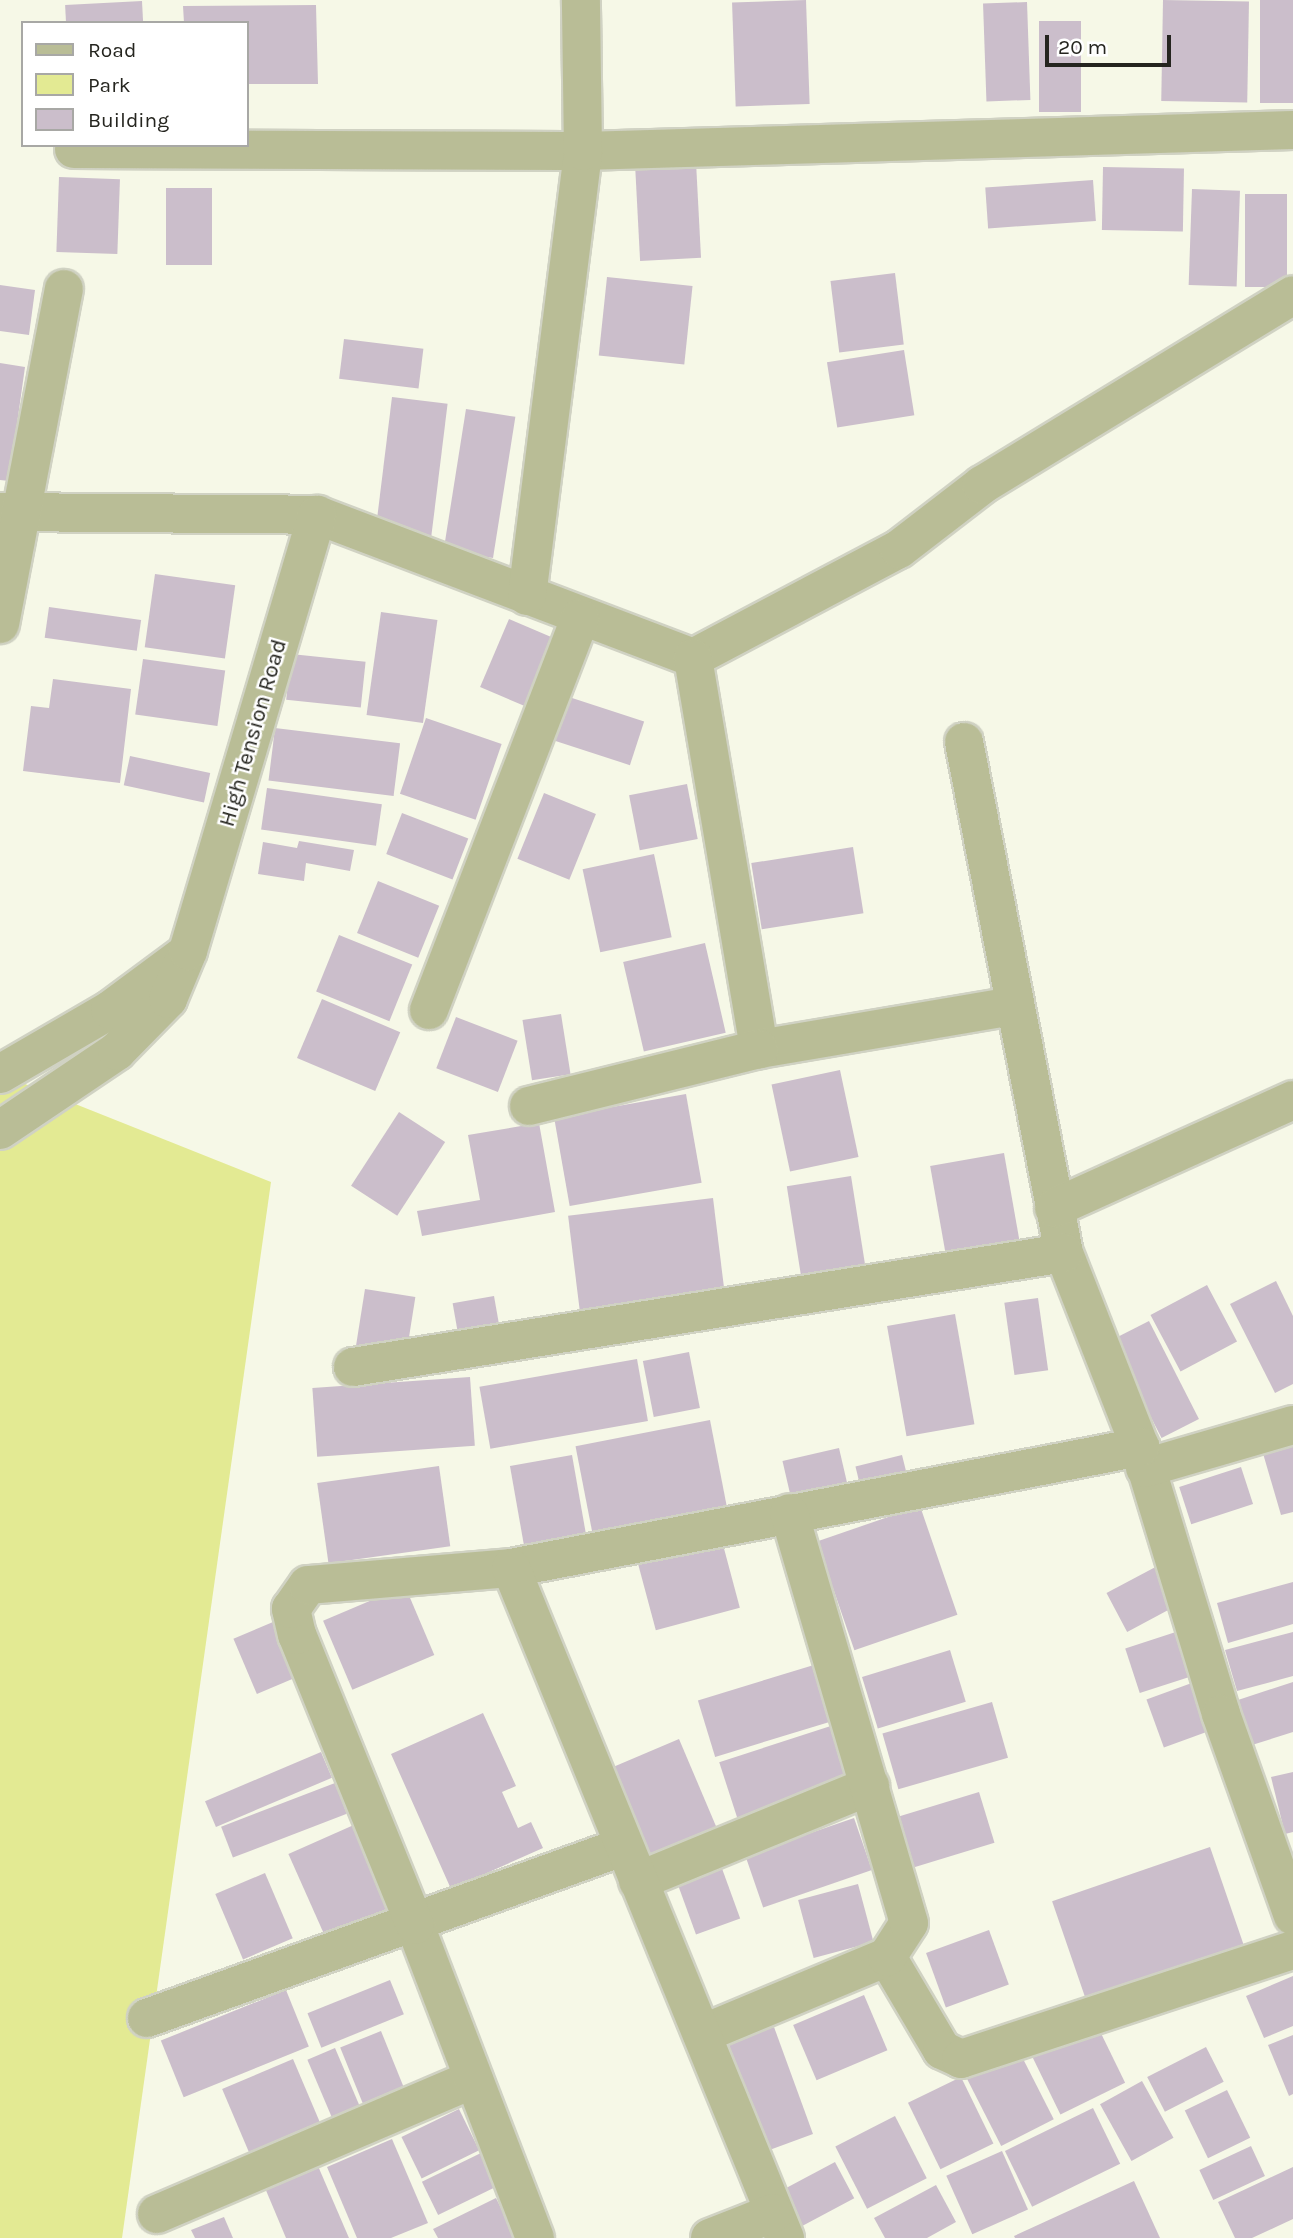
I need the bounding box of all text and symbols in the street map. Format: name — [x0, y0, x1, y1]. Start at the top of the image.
legend — [21, 21, 248, 147]
scale bar — [1048, 21, 1174, 65]
text: 20 m — [1058, 35, 1107, 59]
text: Road — [88, 38, 136, 62]
text: Park — [88, 73, 131, 97]
text: Building — [88, 108, 169, 132]
street label: High Tension Road — [213, 636, 293, 830]

